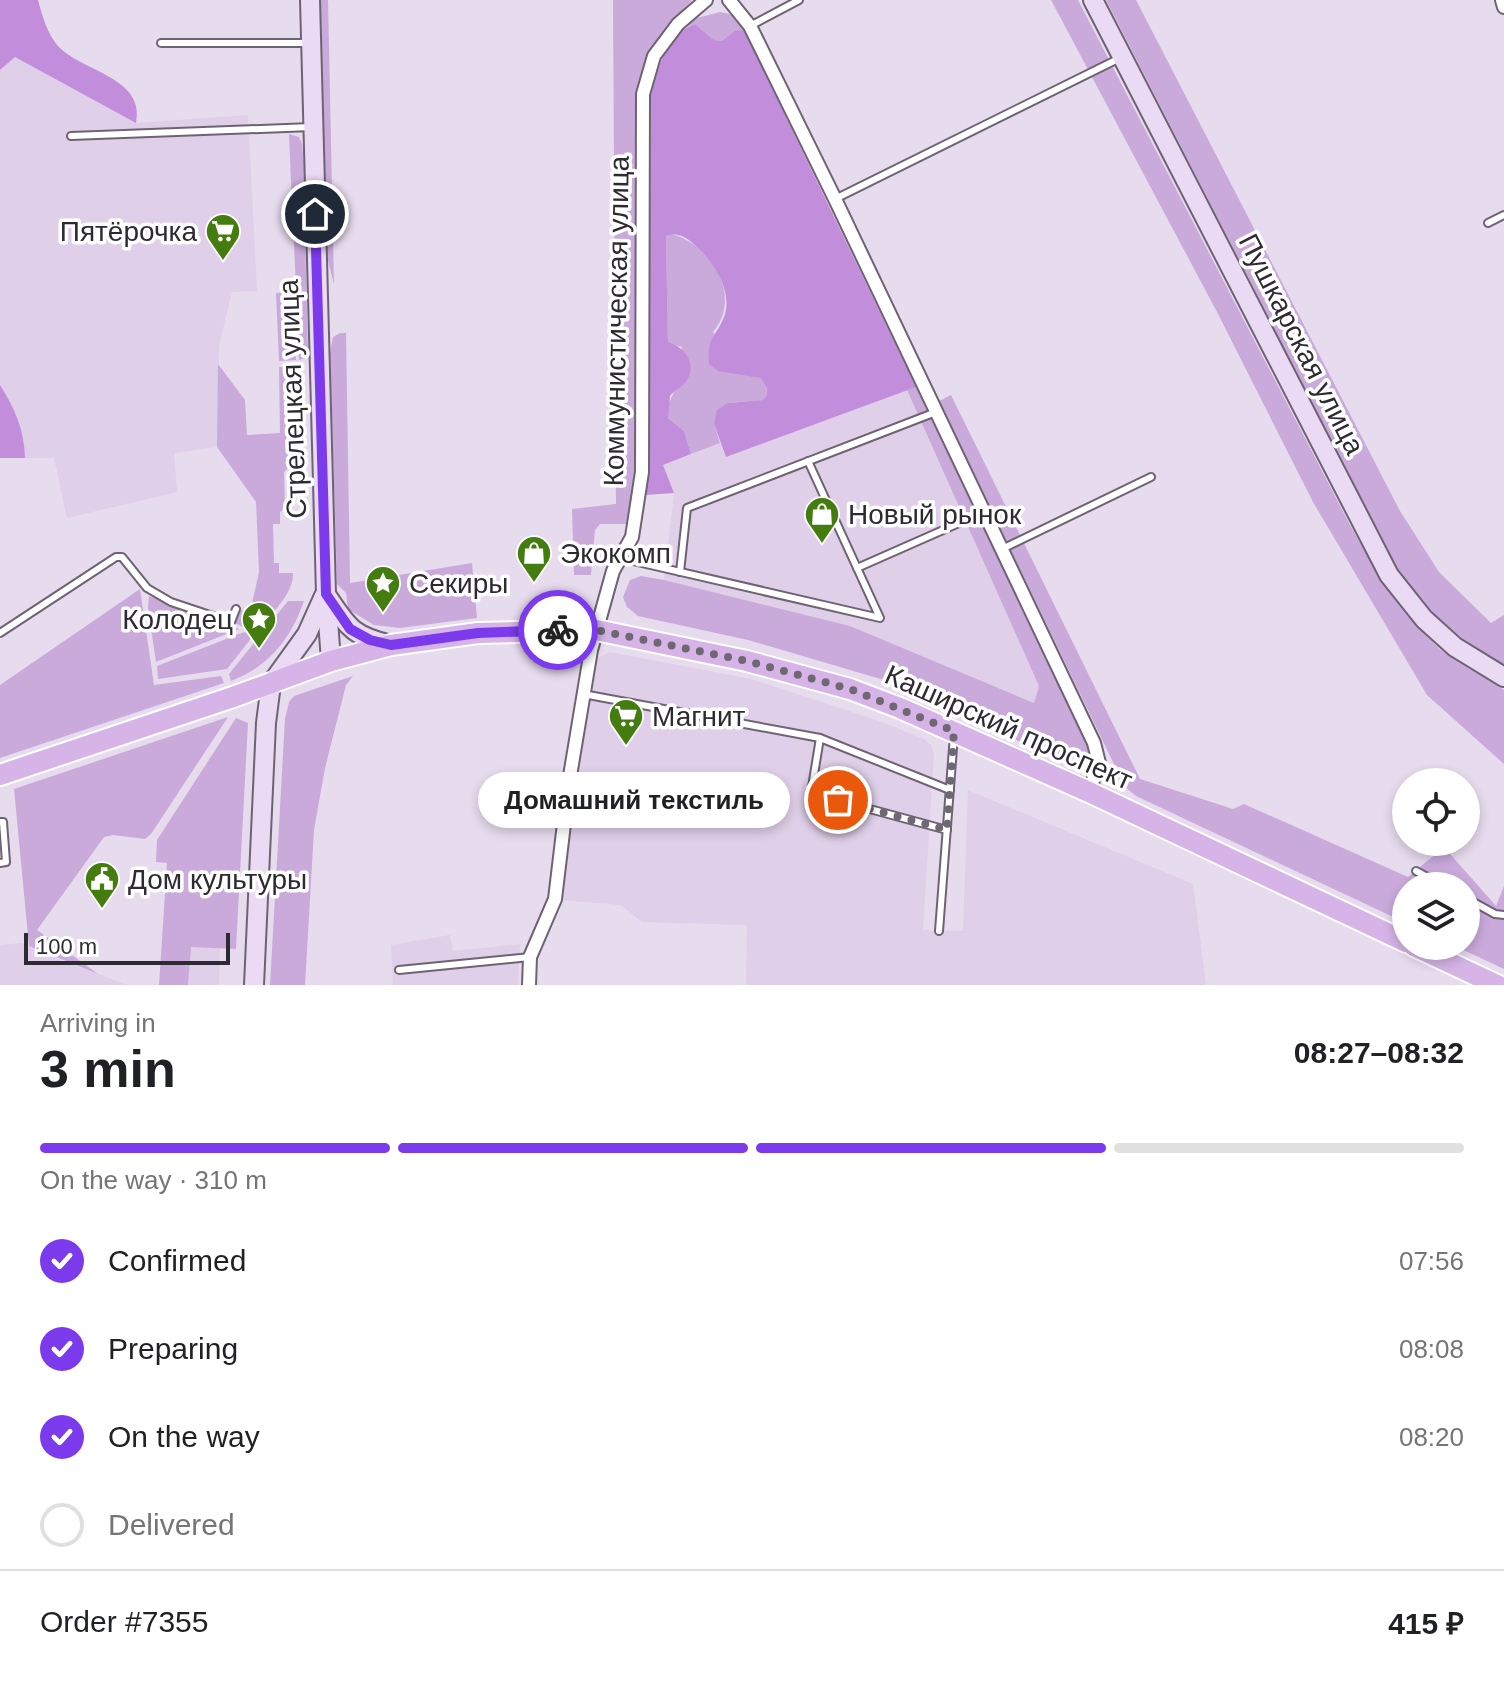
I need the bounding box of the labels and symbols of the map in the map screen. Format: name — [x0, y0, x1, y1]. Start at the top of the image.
street label: Коммунистическая улица — [598, 155, 635, 487]
pin — [281, 180, 349, 248]
supermarket icon: Пятёрочка — [204, 212, 242, 262]
place label: Пятёрочка — [60, 216, 197, 247]
street label: Пушкарская улица — [1233, 229, 1371, 460]
street label: Стрелецкая улица — [273, 278, 312, 519]
shop icon: Новый рынок — [803, 495, 841, 545]
place label: Новый рынок — [848, 499, 1022, 530]
shop icon: Экокомп — [515, 534, 553, 584]
place label: Экокомп — [560, 538, 671, 569]
place icon: Секиры — [364, 564, 402, 614]
place label: Секиры — [409, 568, 508, 599]
courier — [518, 590, 598, 670]
place icon: Колодец — [240, 600, 278, 650]
place label: Колодец — [122, 604, 233, 635]
street label: Каширский проспект — [880, 659, 1137, 796]
supermarket icon: Магнит — [607, 697, 645, 747]
place label: Магнит — [652, 701, 746, 732]
pin — [804, 766, 872, 834]
callout: Домашний текстиль — [478, 772, 790, 828]
public building icon: Дом культуры — [83, 860, 121, 910]
place label: Дом культуры — [128, 864, 307, 895]
scale bar — [24, 929, 230, 965]

